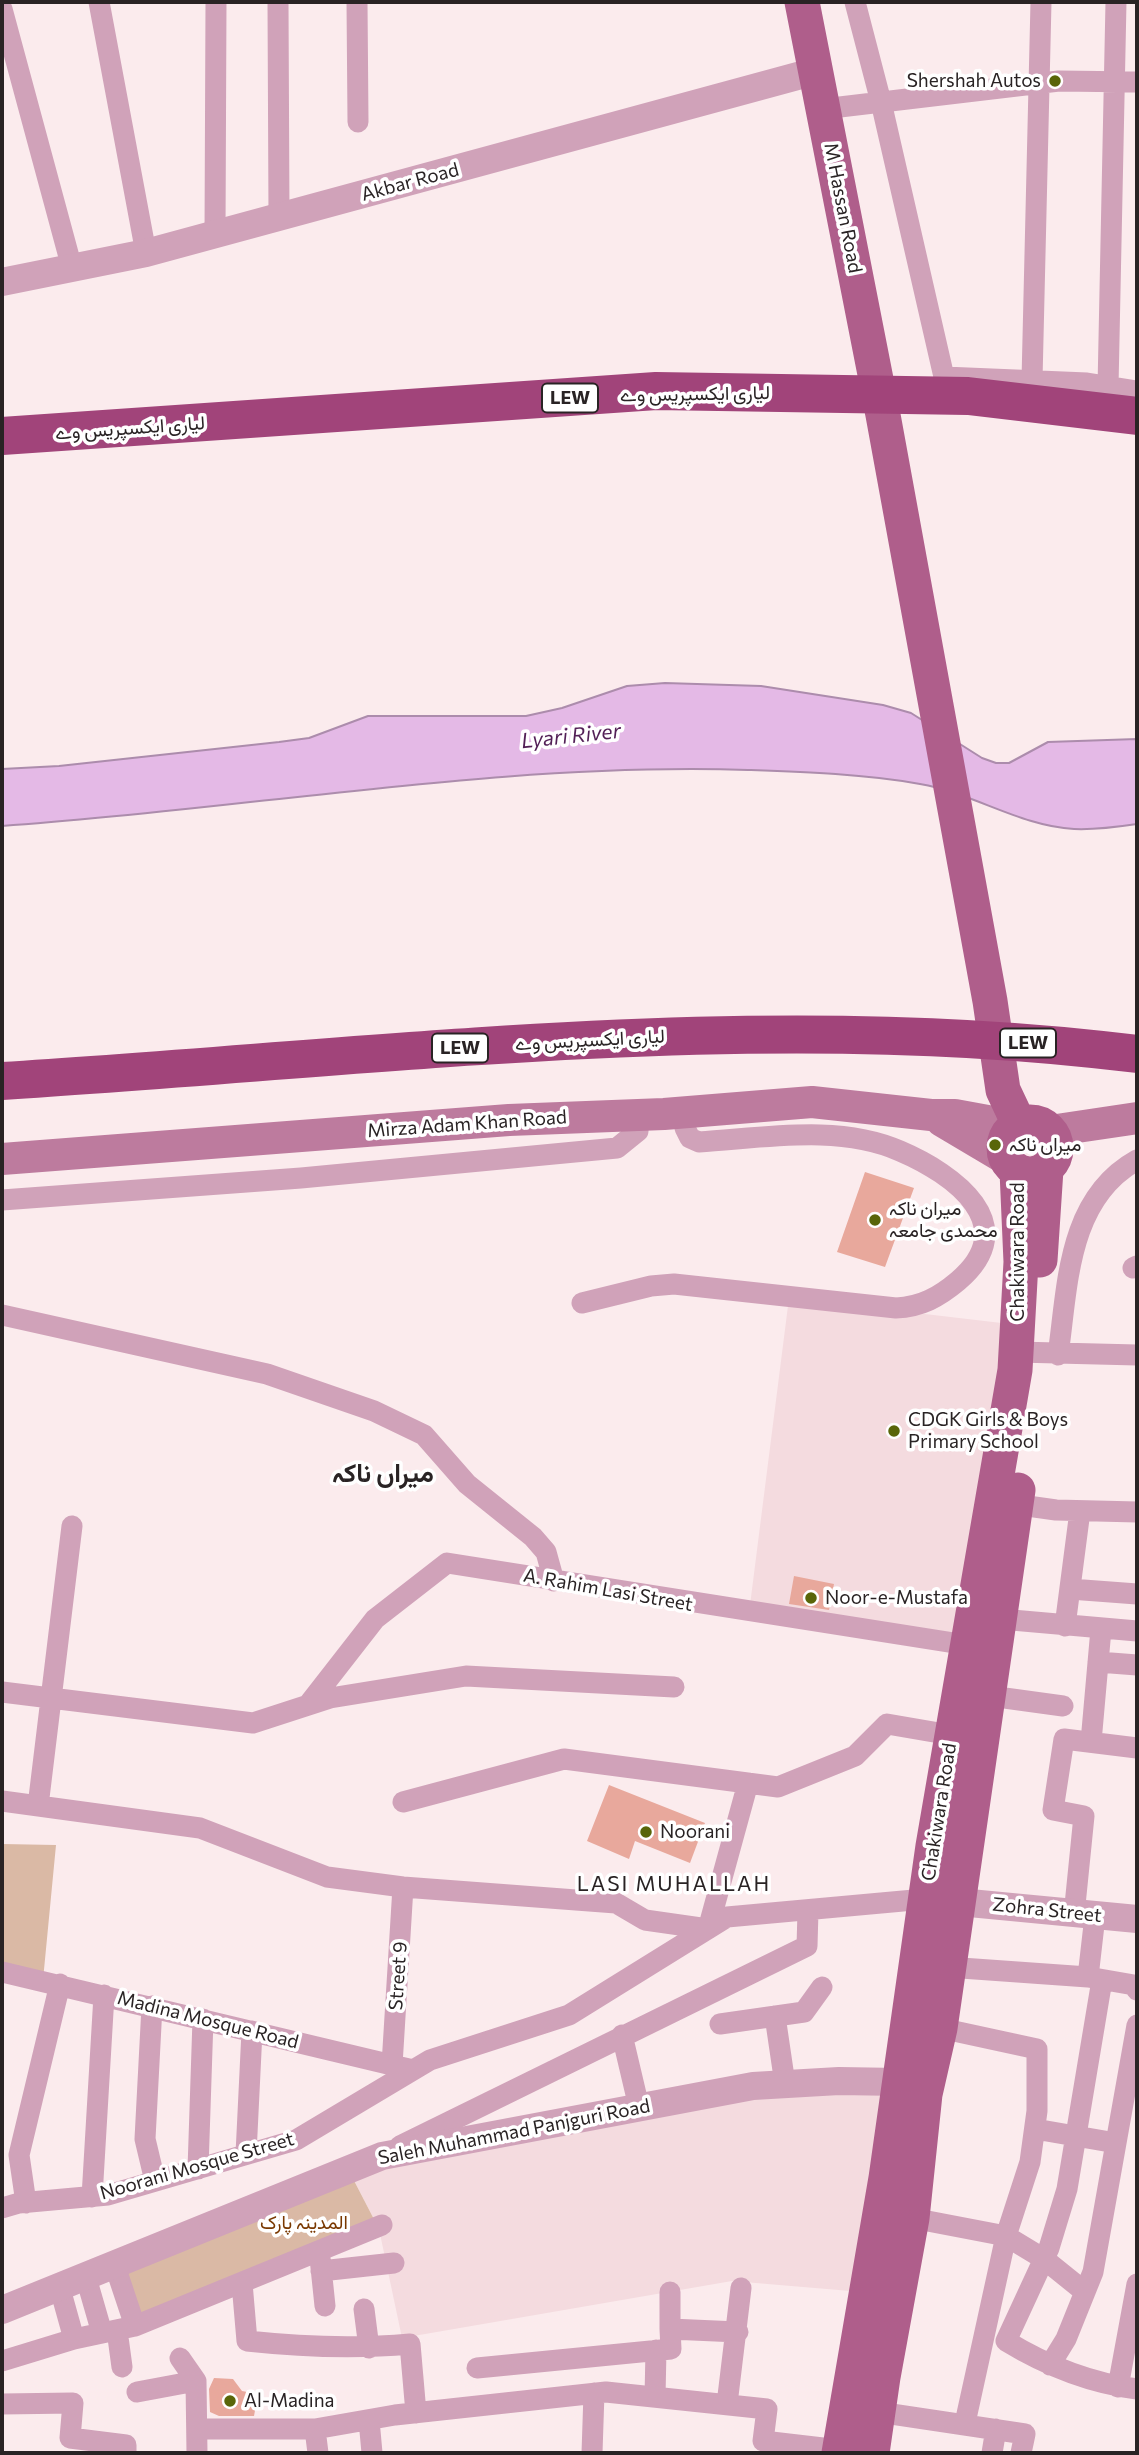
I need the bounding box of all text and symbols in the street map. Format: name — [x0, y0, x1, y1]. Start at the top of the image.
place label: Shershah Autos — [907, 70, 1041, 92]
marker: Shershah Autos — [1047, 73, 1063, 89]
street label: M Hassan Road — [819, 141, 867, 275]
street label: Akbar Road — [359, 158, 461, 206]
street label: لیاری ایکسپریس وے — [620, 381, 770, 407]
road number: LEW — [542, 384, 598, 412]
street label: لیاری ایکسپریس وے — [54, 411, 206, 445]
water label: Lyari River — [520, 718, 622, 754]
street label: لیاری ایکسپریس وے — [514, 1025, 666, 1055]
road number: LEW — [1000, 1028, 1056, 1058]
road number: LEW — [432, 1034, 488, 1063]
street label: Mirza Adam Khan Road — [366, 1106, 568, 1142]
place label: میراں ناکہ — [1009, 1134, 1081, 1156]
marker: میراں ناکہ — [987, 1137, 1003, 1153]
street label: Chakiwara Road — [1007, 1182, 1029, 1322]
place label: میران ناکہ محمدی جامعہ — [889, 1198, 998, 1242]
marker: میران ناکہ محمدی جامعہ — [867, 1212, 883, 1228]
place label: CDGK Girls & Boys Primary School — [908, 1409, 1068, 1453]
marker: CDGK Girls & Boys Primary School — [886, 1423, 902, 1439]
district label: میراں ناکہ — [332, 1457, 434, 1489]
street label: A. Rahim Lasi Street — [522, 1564, 694, 1616]
place label: Noor-e-Mustafa — [825, 1587, 968, 1609]
marker: Noor-e-Mustafa — [803, 1590, 819, 1606]
street label: Chakiwara Road — [917, 1741, 961, 1883]
place label: Noorani — [660, 1821, 730, 1843]
marker: Noorani — [638, 1824, 654, 1840]
district label: LASI MUHALLAH — [578, 1871, 770, 1897]
street label: Zohra Street — [991, 1893, 1103, 1927]
street label: Street 9 — [384, 1941, 412, 2011]
street label: Madina Mosque Road — [115, 1986, 301, 2054]
street label: Saleh Muhammad Panjguri Road — [376, 2094, 652, 2170]
street label: Noorani Mosque Street — [97, 2127, 297, 2205]
park label: المدینہ پارک — [260, 2212, 348, 2234]
place label: Al-Madina — [244, 2390, 335, 2412]
marker: Al-Madina — [222, 2393, 238, 2409]

